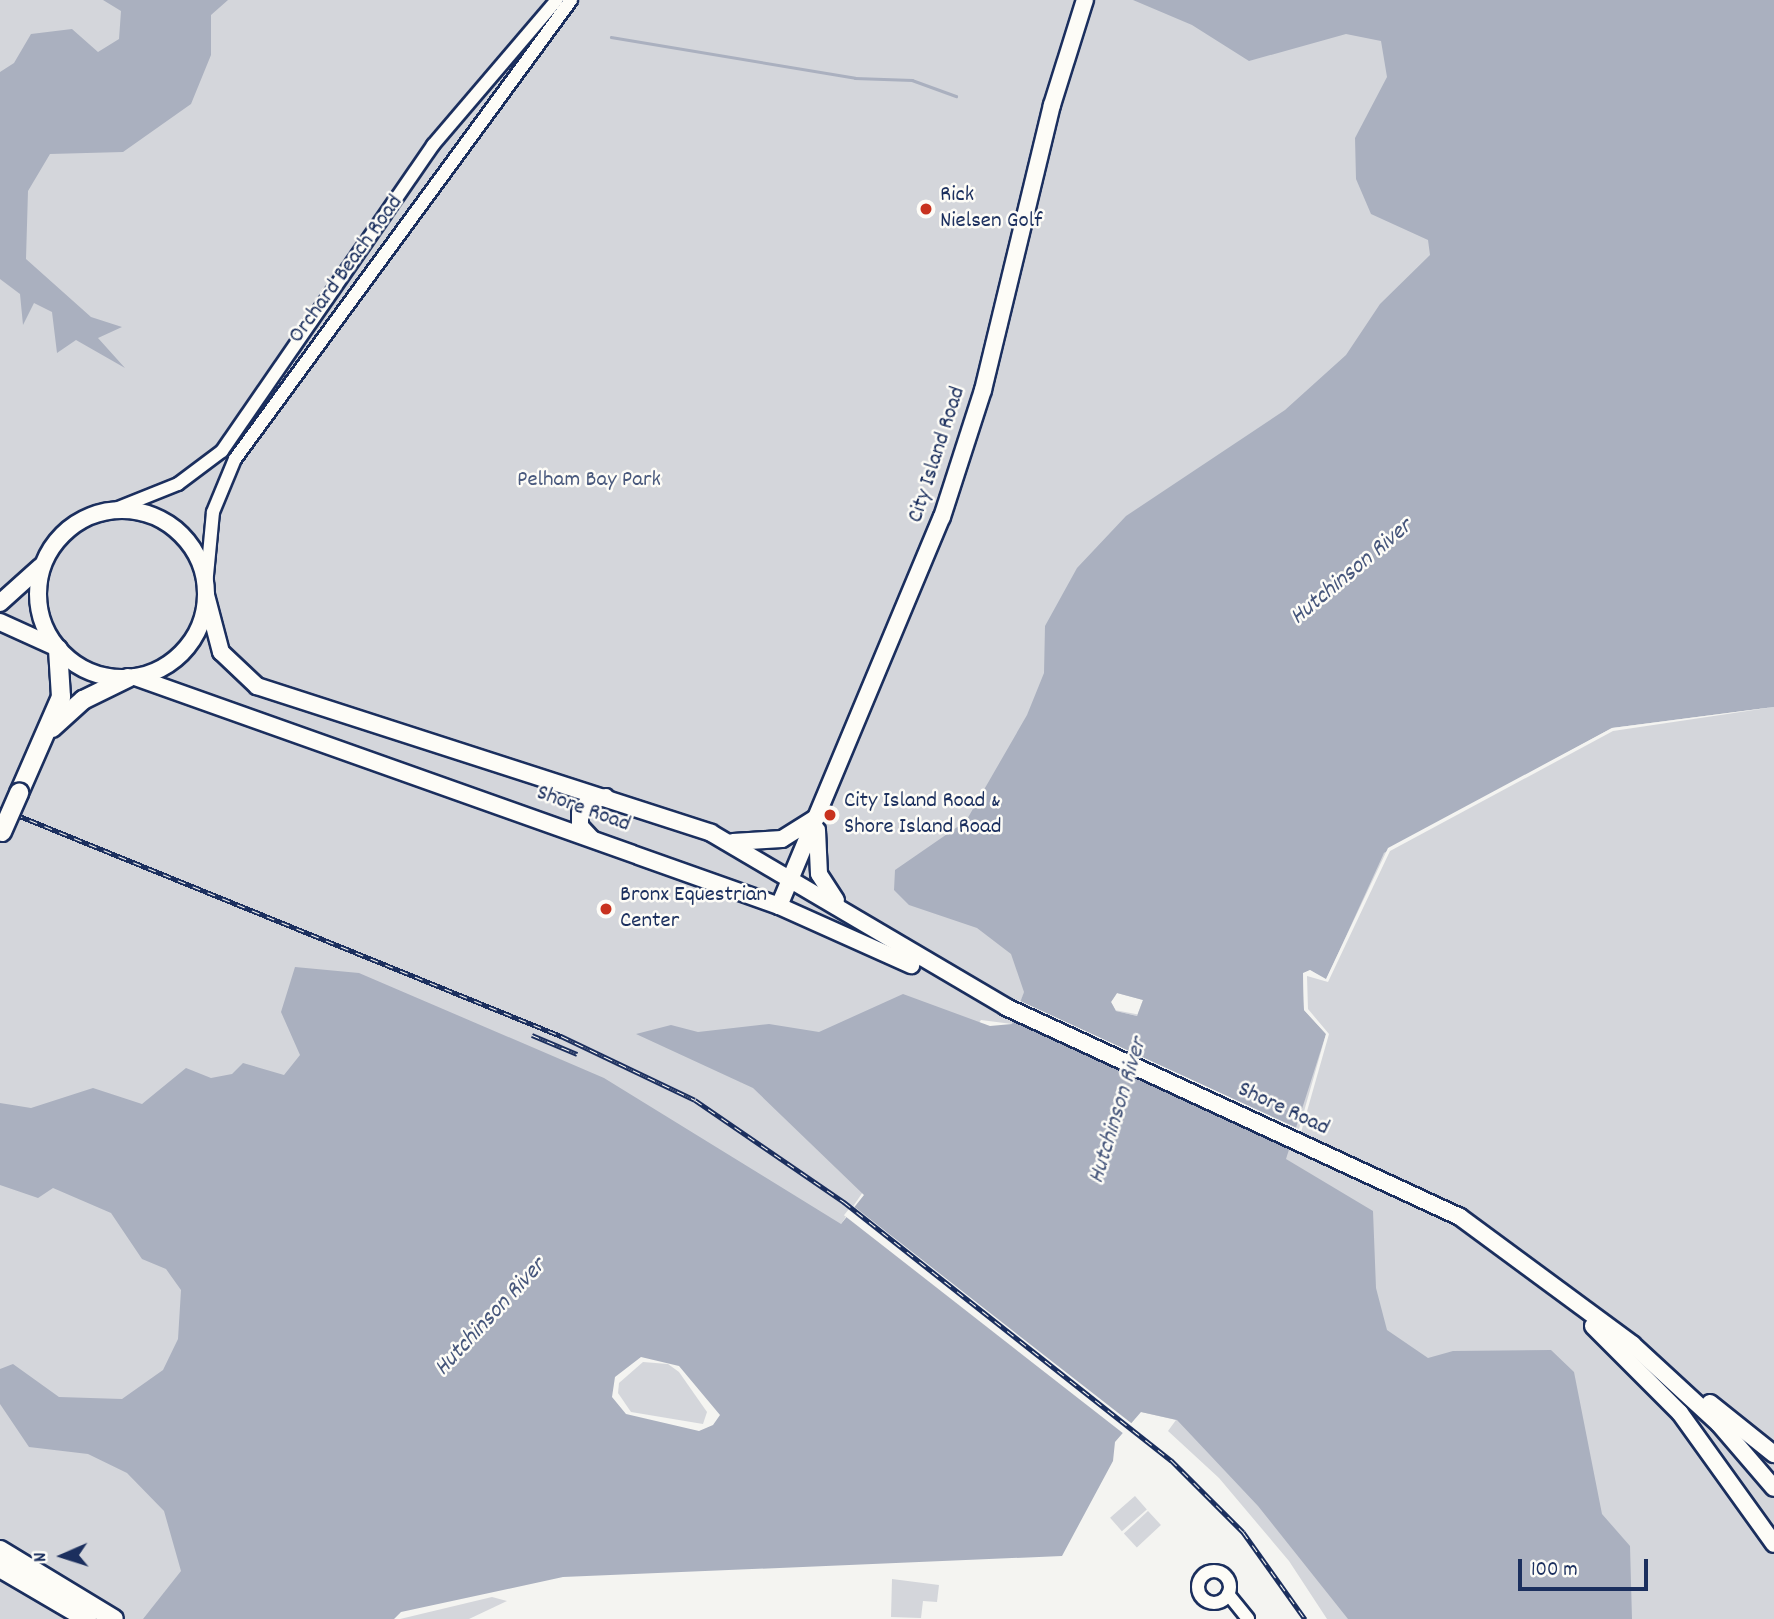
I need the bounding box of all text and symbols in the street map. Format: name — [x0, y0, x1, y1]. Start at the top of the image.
place label: Rick Nielsen Golf — [940, 182, 1042, 236]
street label: Orchard Beach Road — [284, 190, 410, 350]
marker: Rick Nielsen Golf — [918, 201, 934, 217]
street label: City Island Road — [903, 383, 973, 527]
park label: Pelham Bay Park — [517, 467, 661, 495]
water label: Hutchinson River — [1285, 514, 1419, 632]
street label: Shore Road — [532, 780, 634, 840]
place label: City Island Road & Shore Island Road — [844, 788, 1002, 842]
marker: City Island Road & Shore Island Road — [822, 807, 838, 823]
place label: Bronx Equestrian Center — [620, 882, 767, 936]
marker: Bronx Equestrian Center — [598, 901, 614, 917]
water label: Hutchinson River — [1083, 1035, 1155, 1187]
street label: Shore Road — [1233, 1077, 1333, 1143]
water label: Hutchinson River — [429, 1253, 553, 1383]
north arrow — [28, 1521, 98, 1591]
scale bar — [1522, 1546, 1652, 1590]
text: N — [28, 1552, 55, 1563]
text: 100 m — [1531, 1556, 1578, 1586]

